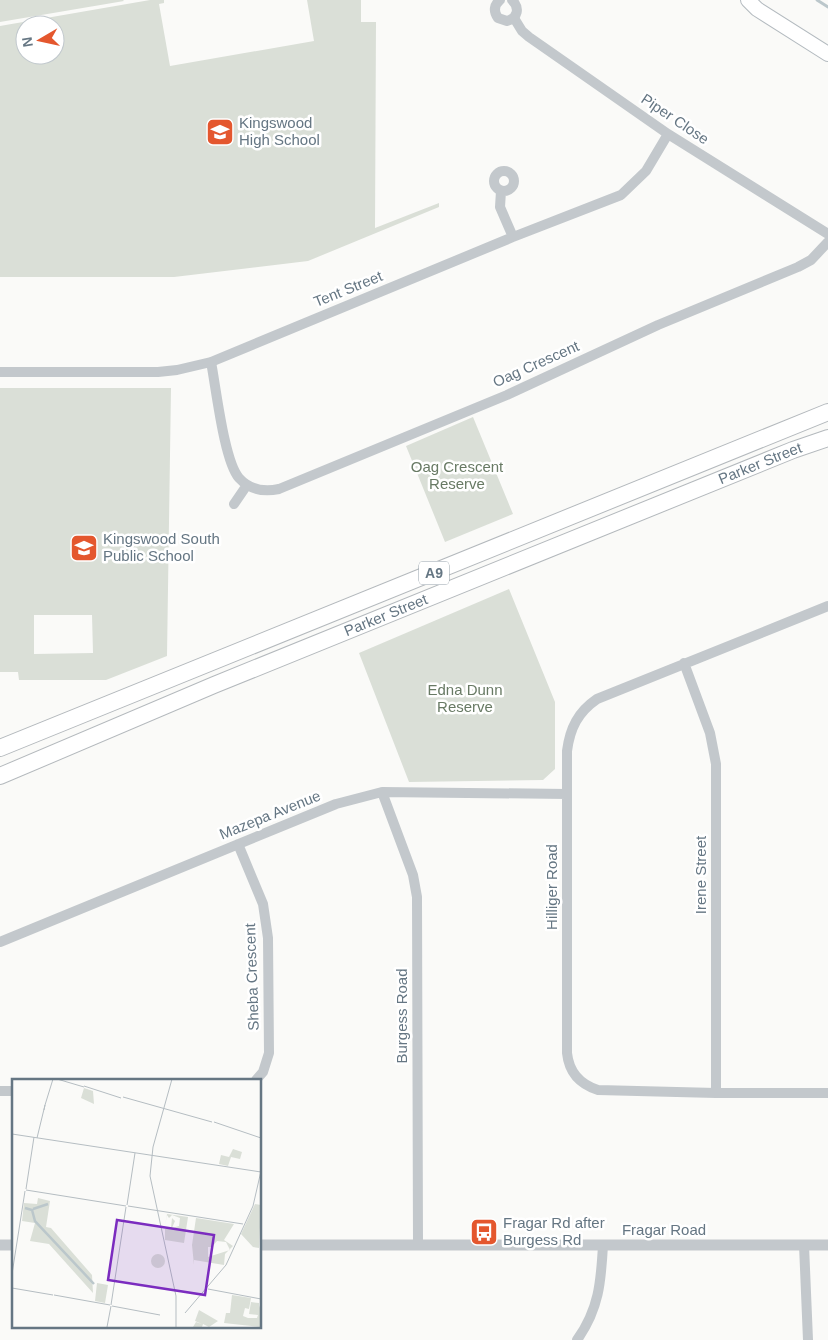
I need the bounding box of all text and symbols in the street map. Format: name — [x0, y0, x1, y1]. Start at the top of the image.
north arrow — [15, 15, 65, 65]
text: N — [18, 36, 36, 48]
street label: Piper Close — [638, 90, 712, 147]
place label: Kingswood High School — [239, 114, 320, 148]
school or university icon: Kingswood High School — [205, 117, 235, 147]
street label: Tent Street — [311, 267, 385, 310]
street label: Oag Crescent — [490, 337, 582, 390]
street label: Parker Street — [716, 438, 805, 487]
park label: Oag Crescent Reserve — [411, 458, 504, 492]
place label: Kingswood South Public School — [103, 530, 220, 564]
school or university icon: Kingswood South Public School — [69, 533, 99, 563]
road number: A9 — [419, 562, 449, 584]
street label: Parker Street — [341, 590, 431, 639]
park label: Edna Dunn Reserve — [427, 681, 503, 715]
street label: Mazepa Avenue — [217, 787, 323, 843]
street label: Irene Street — [692, 835, 709, 914]
street label: Hilliger Road — [543, 844, 560, 930]
street label: Sheba Crescent — [241, 922, 262, 1031]
street label: Burgess Road — [393, 968, 410, 1064]
inset map — [12, 1079, 261, 1328]
place label: Fragar Rd after Burgess Rd — [503, 1214, 605, 1248]
bus stop icon: Fragar Rd after Burgess Rd — [469, 1217, 499, 1247]
street label: Fragar Road — [622, 1221, 706, 1238]

